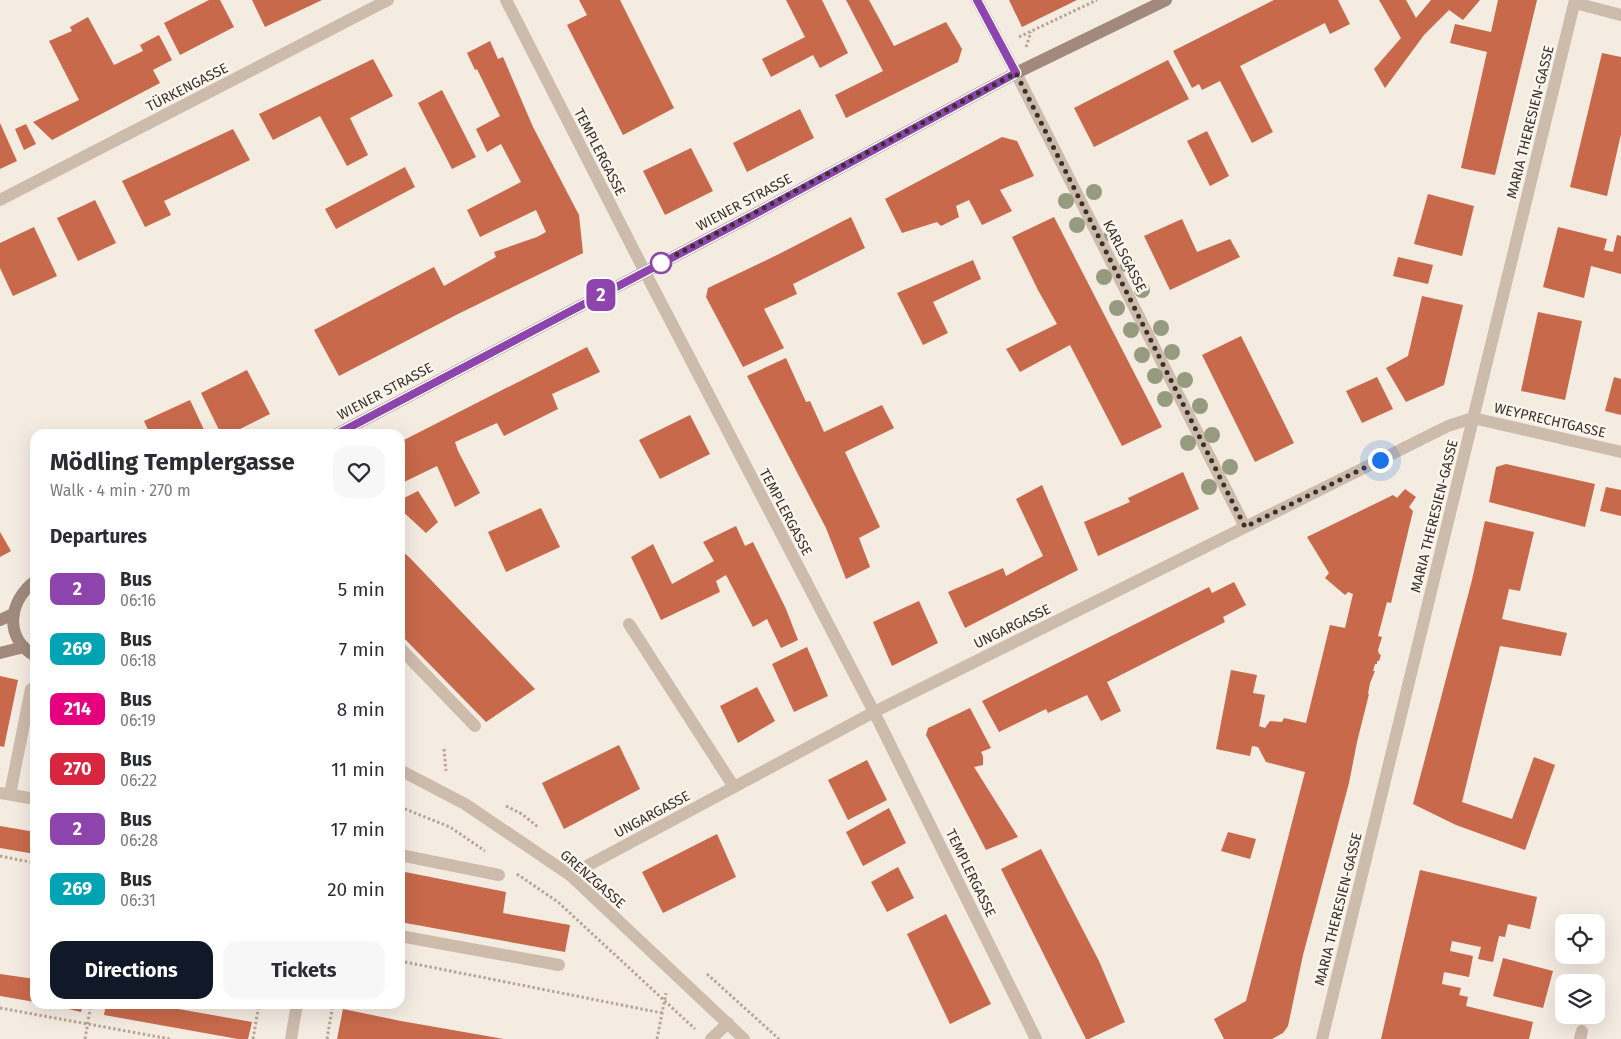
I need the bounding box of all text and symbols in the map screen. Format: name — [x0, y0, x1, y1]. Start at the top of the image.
street label: MARIA THERESIEN-GASSE — [1503, 44, 1558, 200]
street label: TÜRKENGASSE — [143, 59, 231, 115]
street label: TEMPLERGASSE — [570, 106, 629, 199]
street label: WIENER STRASSE — [693, 170, 795, 235]
street label: KARLSGASSE — [1099, 217, 1150, 295]
unlabelled marker — [650, 252, 672, 274]
line badge: 2 — [585, 279, 617, 311]
text: 2 — [596, 284, 606, 306]
street label: WIENER STRASSE — [334, 359, 436, 424]
street label: WEYPRECHTGASSE — [1492, 399, 1607, 442]
street label: MARIA THERESIEN-GASSE — [1407, 438, 1462, 594]
button: heart — [333, 446, 385, 498]
text: Mödling Templergasse — [50, 448, 295, 476]
your location — [1368, 448, 1393, 473]
street label: TEMPLERGASSE — [756, 466, 816, 559]
text: Walk · 4 min · 270 m — [50, 481, 191, 500]
text: Departures — [50, 525, 147, 548]
text: Bus — [120, 568, 152, 591]
text: 2 — [73, 578, 82, 600]
text: 5 min — [338, 578, 385, 601]
text: 06:16 — [120, 591, 156, 610]
street label: UNGARGASSE — [971, 601, 1053, 652]
text: Bus — [120, 628, 152, 651]
text: 269 — [63, 638, 92, 660]
text: 7 min — [339, 638, 385, 661]
text: 06:18 — [120, 651, 156, 670]
text: Bus — [120, 688, 152, 711]
text: 214 — [64, 698, 91, 720]
text: 8 min — [337, 698, 385, 721]
text: 06:19 — [120, 711, 156, 730]
text: Bus — [120, 748, 152, 771]
text: 270 — [64, 758, 91, 780]
text: 11 min — [331, 758, 385, 781]
text: 06:22 — [120, 771, 157, 790]
street label: UNGARGASSE — [611, 787, 693, 842]
text: Bus — [120, 808, 152, 831]
text: 2 — [73, 818, 82, 840]
text: 17 min — [331, 818, 385, 841]
street label: TEMPLERGASSE — [942, 826, 999, 920]
text: 06:28 — [120, 831, 158, 850]
street label: MARIA THERESIEN-GASSE — [1311, 831, 1366, 987]
street label: GRENZGASSE — [557, 846, 629, 912]
text: Bus — [120, 868, 152, 891]
text: 269 — [63, 878, 92, 900]
text: 20 min — [327, 878, 385, 901]
text: 06:31 — [120, 891, 156, 910]
map controls — [1555, 914, 1605, 1024]
button: locate — [1555, 914, 1605, 964]
button: Directions — [50, 941, 213, 999]
button: Tickets — [223, 941, 385, 999]
button: layers — [1555, 974, 1605, 1024]

